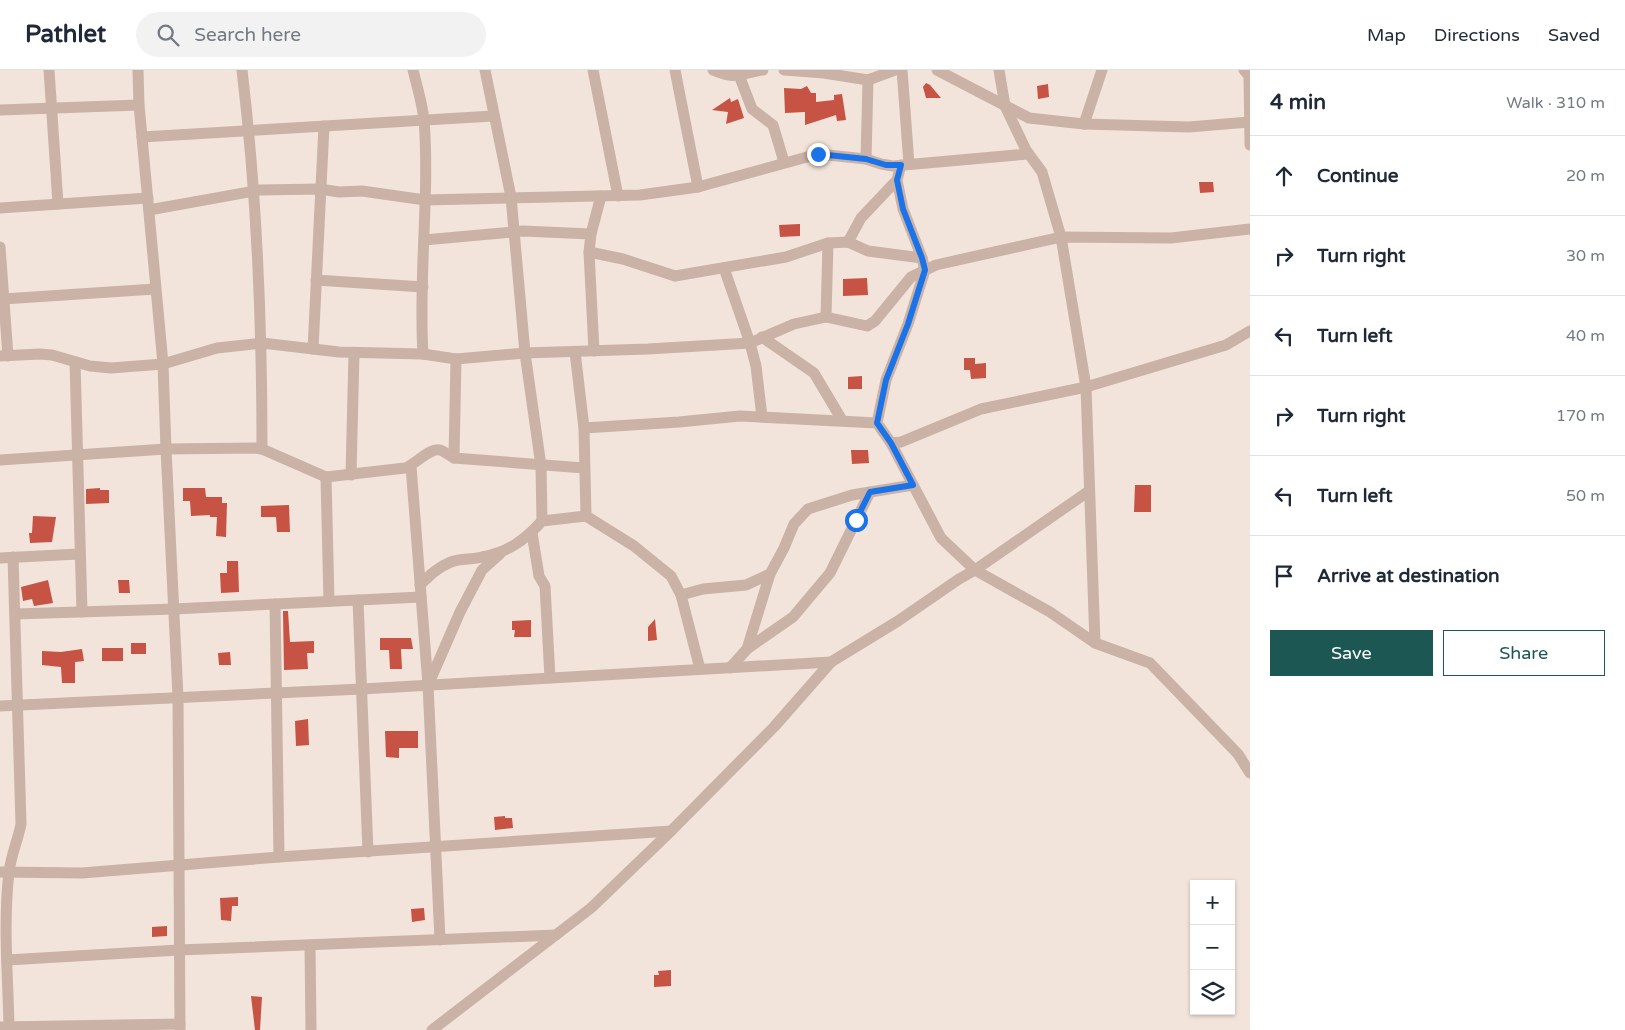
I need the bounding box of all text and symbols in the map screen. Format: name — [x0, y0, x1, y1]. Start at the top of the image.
search box — [136, 12, 486, 57]
text: Pathlet — [25, 20, 106, 49]
icon: search — [154, 21, 182, 49]
text: Search here — [194, 24, 301, 46]
text: Map — [1367, 24, 1406, 46]
text: Directions — [1434, 24, 1520, 46]
text: Saved — [1548, 24, 1600, 46]
text: 4 min — [1270, 90, 1326, 115]
text: Walk · 310 m — [1506, 93, 1605, 113]
route end — [807, 143, 830, 166]
icon: ahead — [1270, 162, 1298, 190]
text: Continue — [1317, 165, 1399, 187]
text: 20 m — [1566, 166, 1605, 186]
icon: right — [1270, 242, 1298, 270]
text: Turn right — [1317, 245, 1405, 267]
text: 30 m — [1566, 246, 1605, 266]
icon: left — [1270, 322, 1298, 350]
text: Turn left — [1317, 325, 1393, 347]
text: 40 m — [1566, 326, 1605, 346]
icon: right — [1270, 402, 1298, 430]
text: Turn right — [1317, 405, 1405, 427]
text: 170 m — [1556, 406, 1605, 426]
icon: left — [1270, 482, 1298, 510]
text: Turn left — [1317, 485, 1393, 507]
text: 50 m — [1566, 486, 1605, 506]
route start — [845, 509, 868, 532]
icon: arrive — [1270, 562, 1298, 590]
text: Arrive at destination — [1317, 565, 1500, 587]
button: Save — [1270, 630, 1433, 676]
button: Share — [1443, 630, 1605, 676]
map controls — [1190, 880, 1235, 1015]
button: + — [1190, 880, 1235, 925]
button: − — [1190, 925, 1235, 970]
button: layers — [1190, 970, 1235, 1015]

